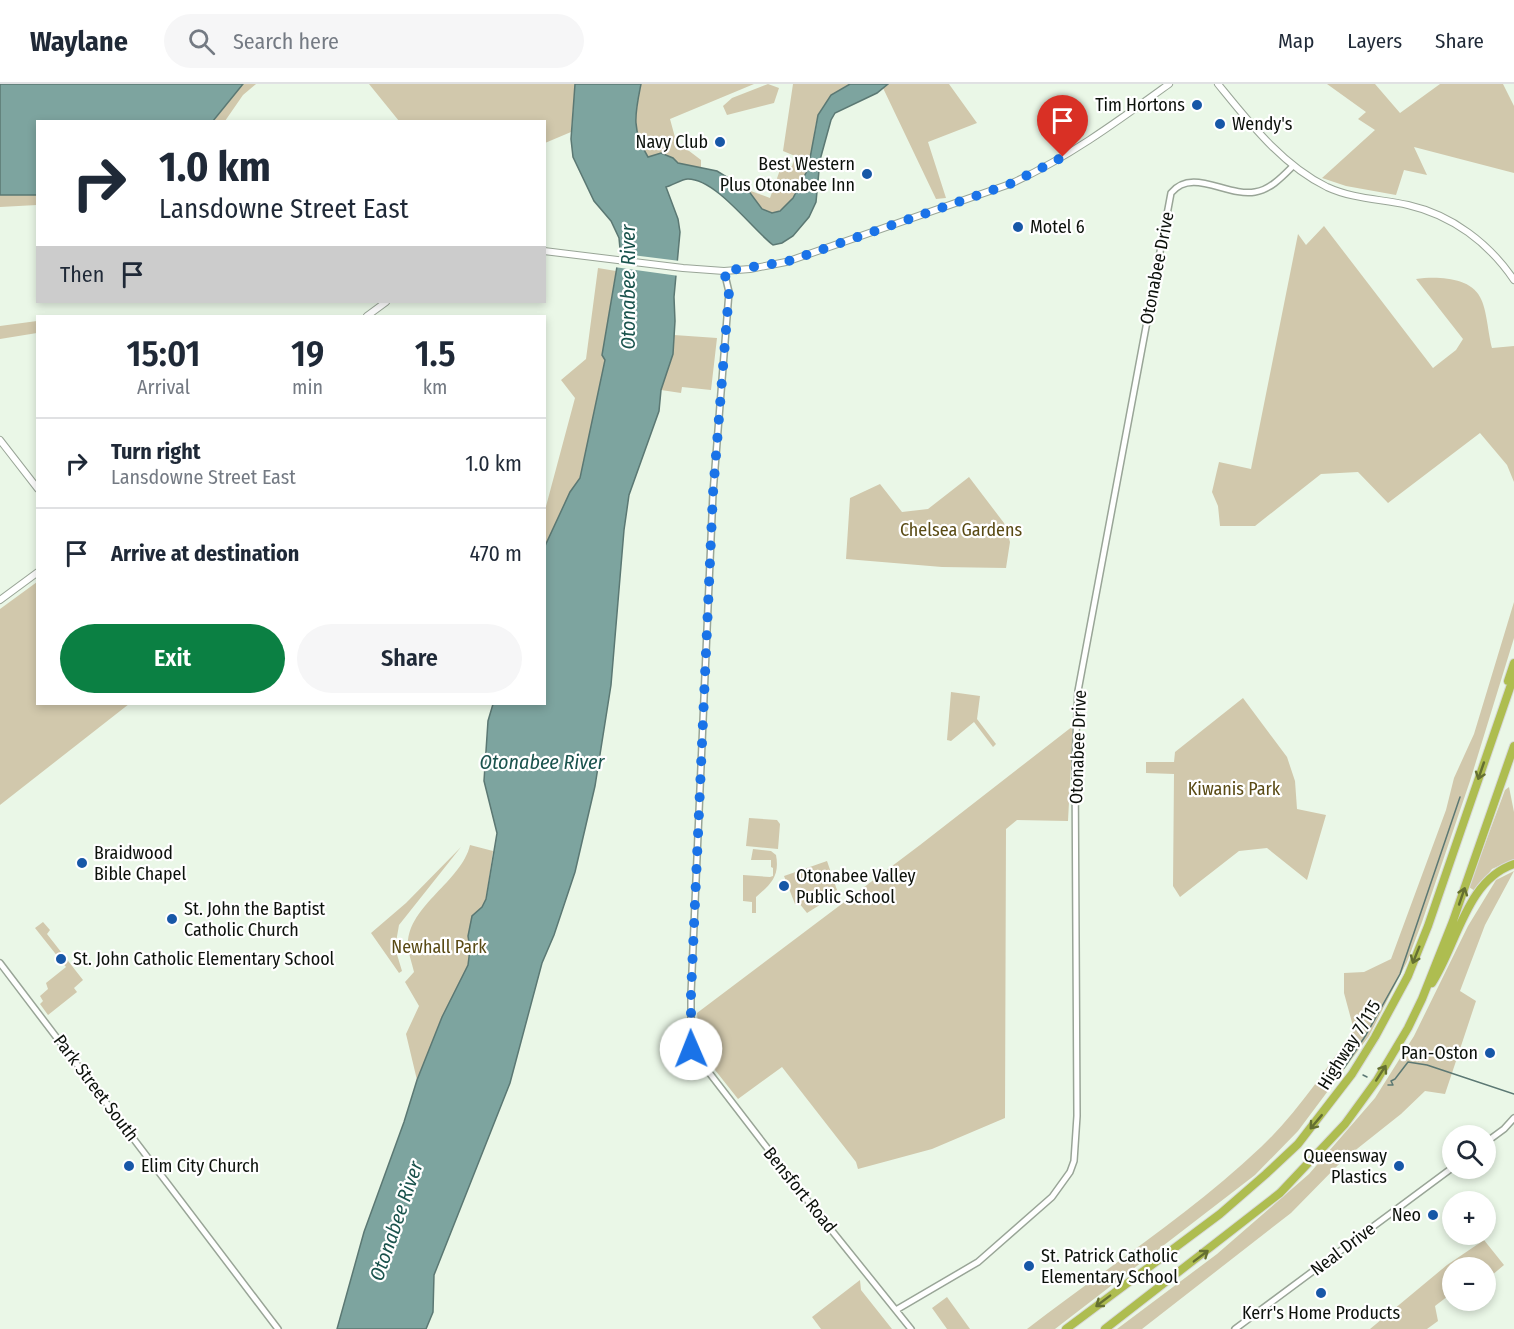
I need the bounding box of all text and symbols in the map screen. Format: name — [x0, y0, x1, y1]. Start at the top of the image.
search box — [164, 14, 584, 68]
text: Waylane — [30, 25, 128, 58]
icon: search — [185, 25, 218, 58]
text: Search here — [233, 28, 339, 55]
text: Map — [1278, 28, 1314, 54]
text: Layers — [1347, 28, 1402, 54]
text: Share — [1435, 28, 1484, 54]
place label: Tim Hortons — [1095, 94, 1185, 116]
pin — [1037, 95, 1088, 157]
marker: Tim Hortons — [1190, 98, 1204, 112]
icon: arrive — [1046, 104, 1079, 137]
place label: Wendy's — [1232, 113, 1293, 135]
marker: Wendy's — [1213, 117, 1227, 131]
place label: Navy Club — [636, 131, 708, 153]
marker: Navy Club — [713, 135, 727, 149]
text: 1.0 km — [159, 142, 271, 192]
icon: right — [60, 144, 138, 222]
place label: Best Western Plus Otonabee Inn — [720, 153, 855, 196]
marker: Best Western Plus Otonabee Inn — [860, 167, 874, 181]
text: Lansdowne Street East — [159, 193, 409, 225]
street label: Otonabee Drive — [1135, 210, 1179, 326]
place label: Motel 6 — [1030, 216, 1085, 238]
marker: Motel 6 — [1011, 220, 1025, 234]
water label: Otonabee River — [616, 223, 640, 349]
icon: arrive — [116, 258, 149, 291]
text: Then — [60, 261, 104, 288]
text: 15:01 — [126, 332, 201, 376]
text: 19 — [291, 332, 324, 376]
text: 1.5 — [415, 332, 456, 376]
text: Arrival — [137, 375, 190, 399]
text: min — [292, 375, 323, 399]
text: km — [423, 375, 447, 399]
text: Turn right — [111, 438, 200, 465]
icon: right — [60, 447, 93, 480]
text: 1.0 km — [465, 450, 522, 477]
text: Lansdowne Street East — [111, 465, 296, 489]
park label: Chelsea Gardens — [900, 519, 1022, 541]
icon: arrive — [60, 537, 93, 570]
text: Arrive at destination — [111, 540, 299, 567]
text: 470 m — [470, 540, 522, 567]
button: Exit — [60, 624, 285, 693]
button: Share — [297, 624, 522, 693]
street label: Otonabee Drive — [1065, 689, 1091, 805]
water label: Otonabee River — [480, 750, 606, 774]
one-way arrow — [1475, 762, 1486, 780]
park label: Kiwanis Park — [1188, 778, 1281, 800]
place label: Braidwood Bible Chapel — [94, 842, 186, 885]
marker: Braidwood Bible Chapel — [75, 856, 89, 870]
place label: Otonabee Valley Public School — [796, 865, 916, 908]
marker: Otonabee Valley Public School — [777, 879, 791, 893]
one-way arrow — [1457, 887, 1468, 906]
place label: St. John the Baptist Catholic Church — [184, 898, 325, 941]
marker: St. John the Baptist Catholic Church — [165, 912, 179, 926]
park label: Newhall Park — [391, 936, 487, 958]
one-way arrow — [1410, 945, 1421, 964]
place label: St. John Catholic Elementary School — [73, 948, 335, 970]
marker: St. John Catholic Elementary School — [54, 952, 68, 966]
street label: Highway 7/115 — [1313, 996, 1385, 1094]
position arrow — [659, 1017, 723, 1081]
street label: Park Street South — [49, 1030, 143, 1146]
place label: Pan-Oston — [1401, 1042, 1478, 1064]
marker: Pan-Oston — [1483, 1046, 1497, 1060]
one-way arrow — [1376, 1065, 1388, 1082]
one-way arrow — [1310, 1114, 1323, 1130]
map controls — [1442, 1125, 1496, 1311]
button: search — [1442, 1125, 1496, 1179]
street label: Bensfort Road — [759, 1143, 841, 1237]
place label: Queensway Plastics — [1303, 1145, 1387, 1188]
place label: Elim City Church — [141, 1155, 259, 1177]
water label: Otonabee River — [364, 1157, 428, 1284]
marker: Elim City Church — [122, 1159, 136, 1173]
marker: Queensway Plastics — [1392, 1159, 1406, 1173]
button: + — [1442, 1191, 1496, 1245]
place label: Neo — [1392, 1204, 1421, 1226]
marker: Neo — [1426, 1208, 1440, 1222]
street label: Neal Drive — [1306, 1217, 1380, 1280]
place label: St. Patrick Catholic Elementary School — [1041, 1245, 1178, 1288]
one-way arrow — [1193, 1249, 1209, 1262]
button: − — [1442, 1257, 1496, 1311]
marker: St. Patrick Catholic Elementary School — [1022, 1259, 1036, 1273]
marker: Kerr's Home Products — [1314, 1286, 1328, 1300]
one-way arrow — [1096, 1295, 1112, 1307]
place label: Kerr's Home Products — [1242, 1302, 1400, 1324]

